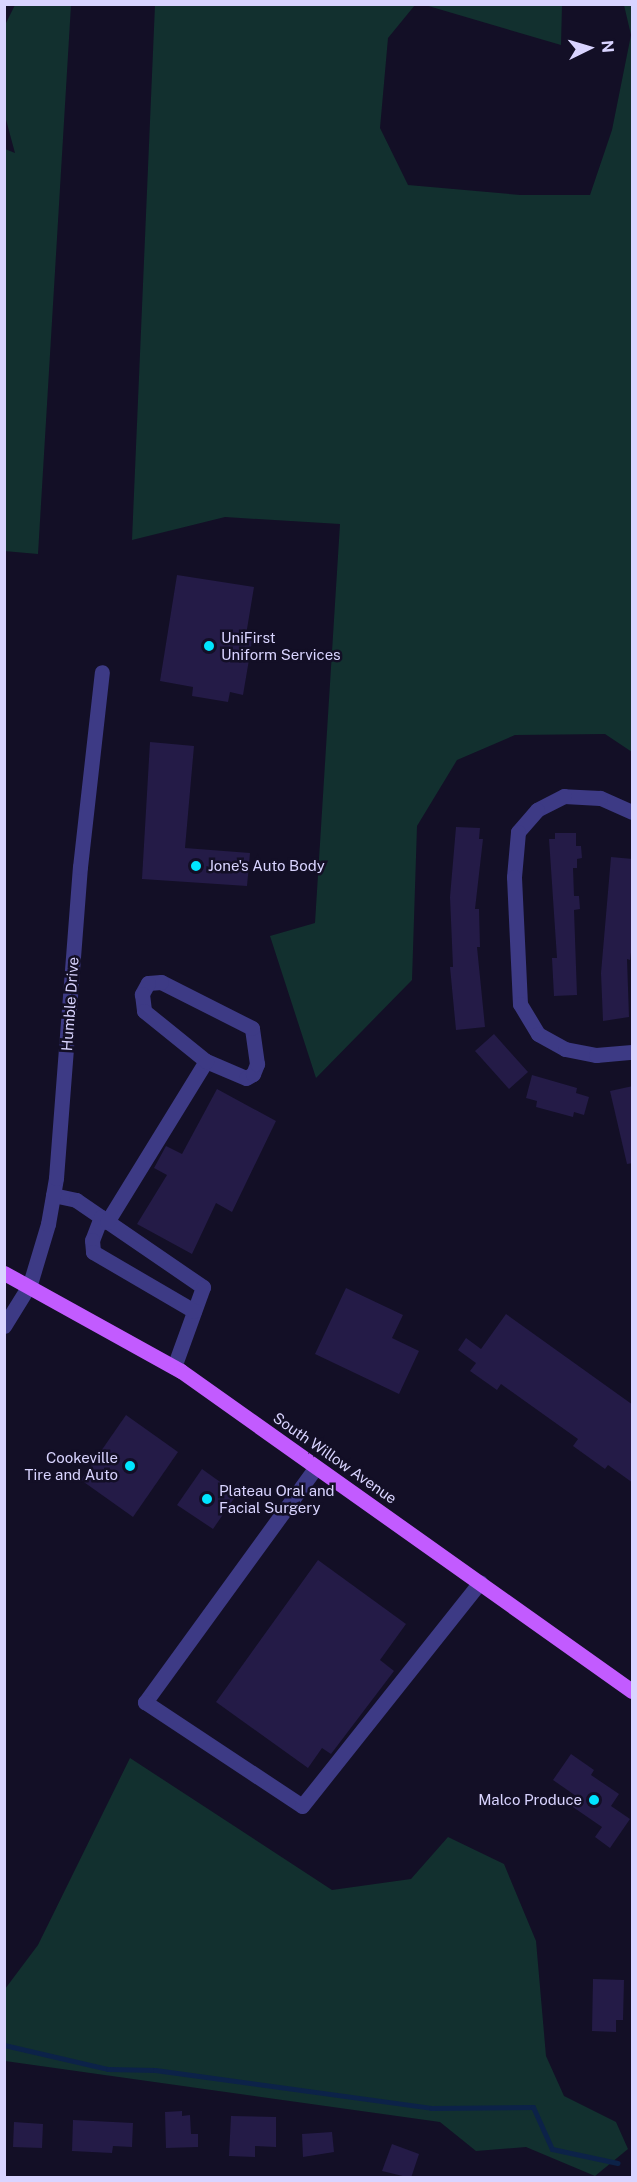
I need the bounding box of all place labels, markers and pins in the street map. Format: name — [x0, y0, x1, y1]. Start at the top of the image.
place label: UniFirst Uniform Services — [221, 628, 341, 663]
marker: UniFirst Uniform Services — [202, 639, 216, 653]
place label: Jone's Auto Body — [208, 857, 325, 875]
marker: Jone's Auto Body — [189, 859, 203, 873]
place label: Cookeville Tire and Auto — [25, 1448, 118, 1483]
marker: Cookeville Tire and Auto — [123, 1459, 137, 1473]
place label: Plateau Oral and Facial Surgery — [219, 1481, 335, 1516]
marker: Plateau Oral and Facial Surgery — [200, 1492, 214, 1506]
place label: Malco Produce — [478, 1791, 582, 1809]
marker: Malco Produce — [587, 1793, 601, 1807]

